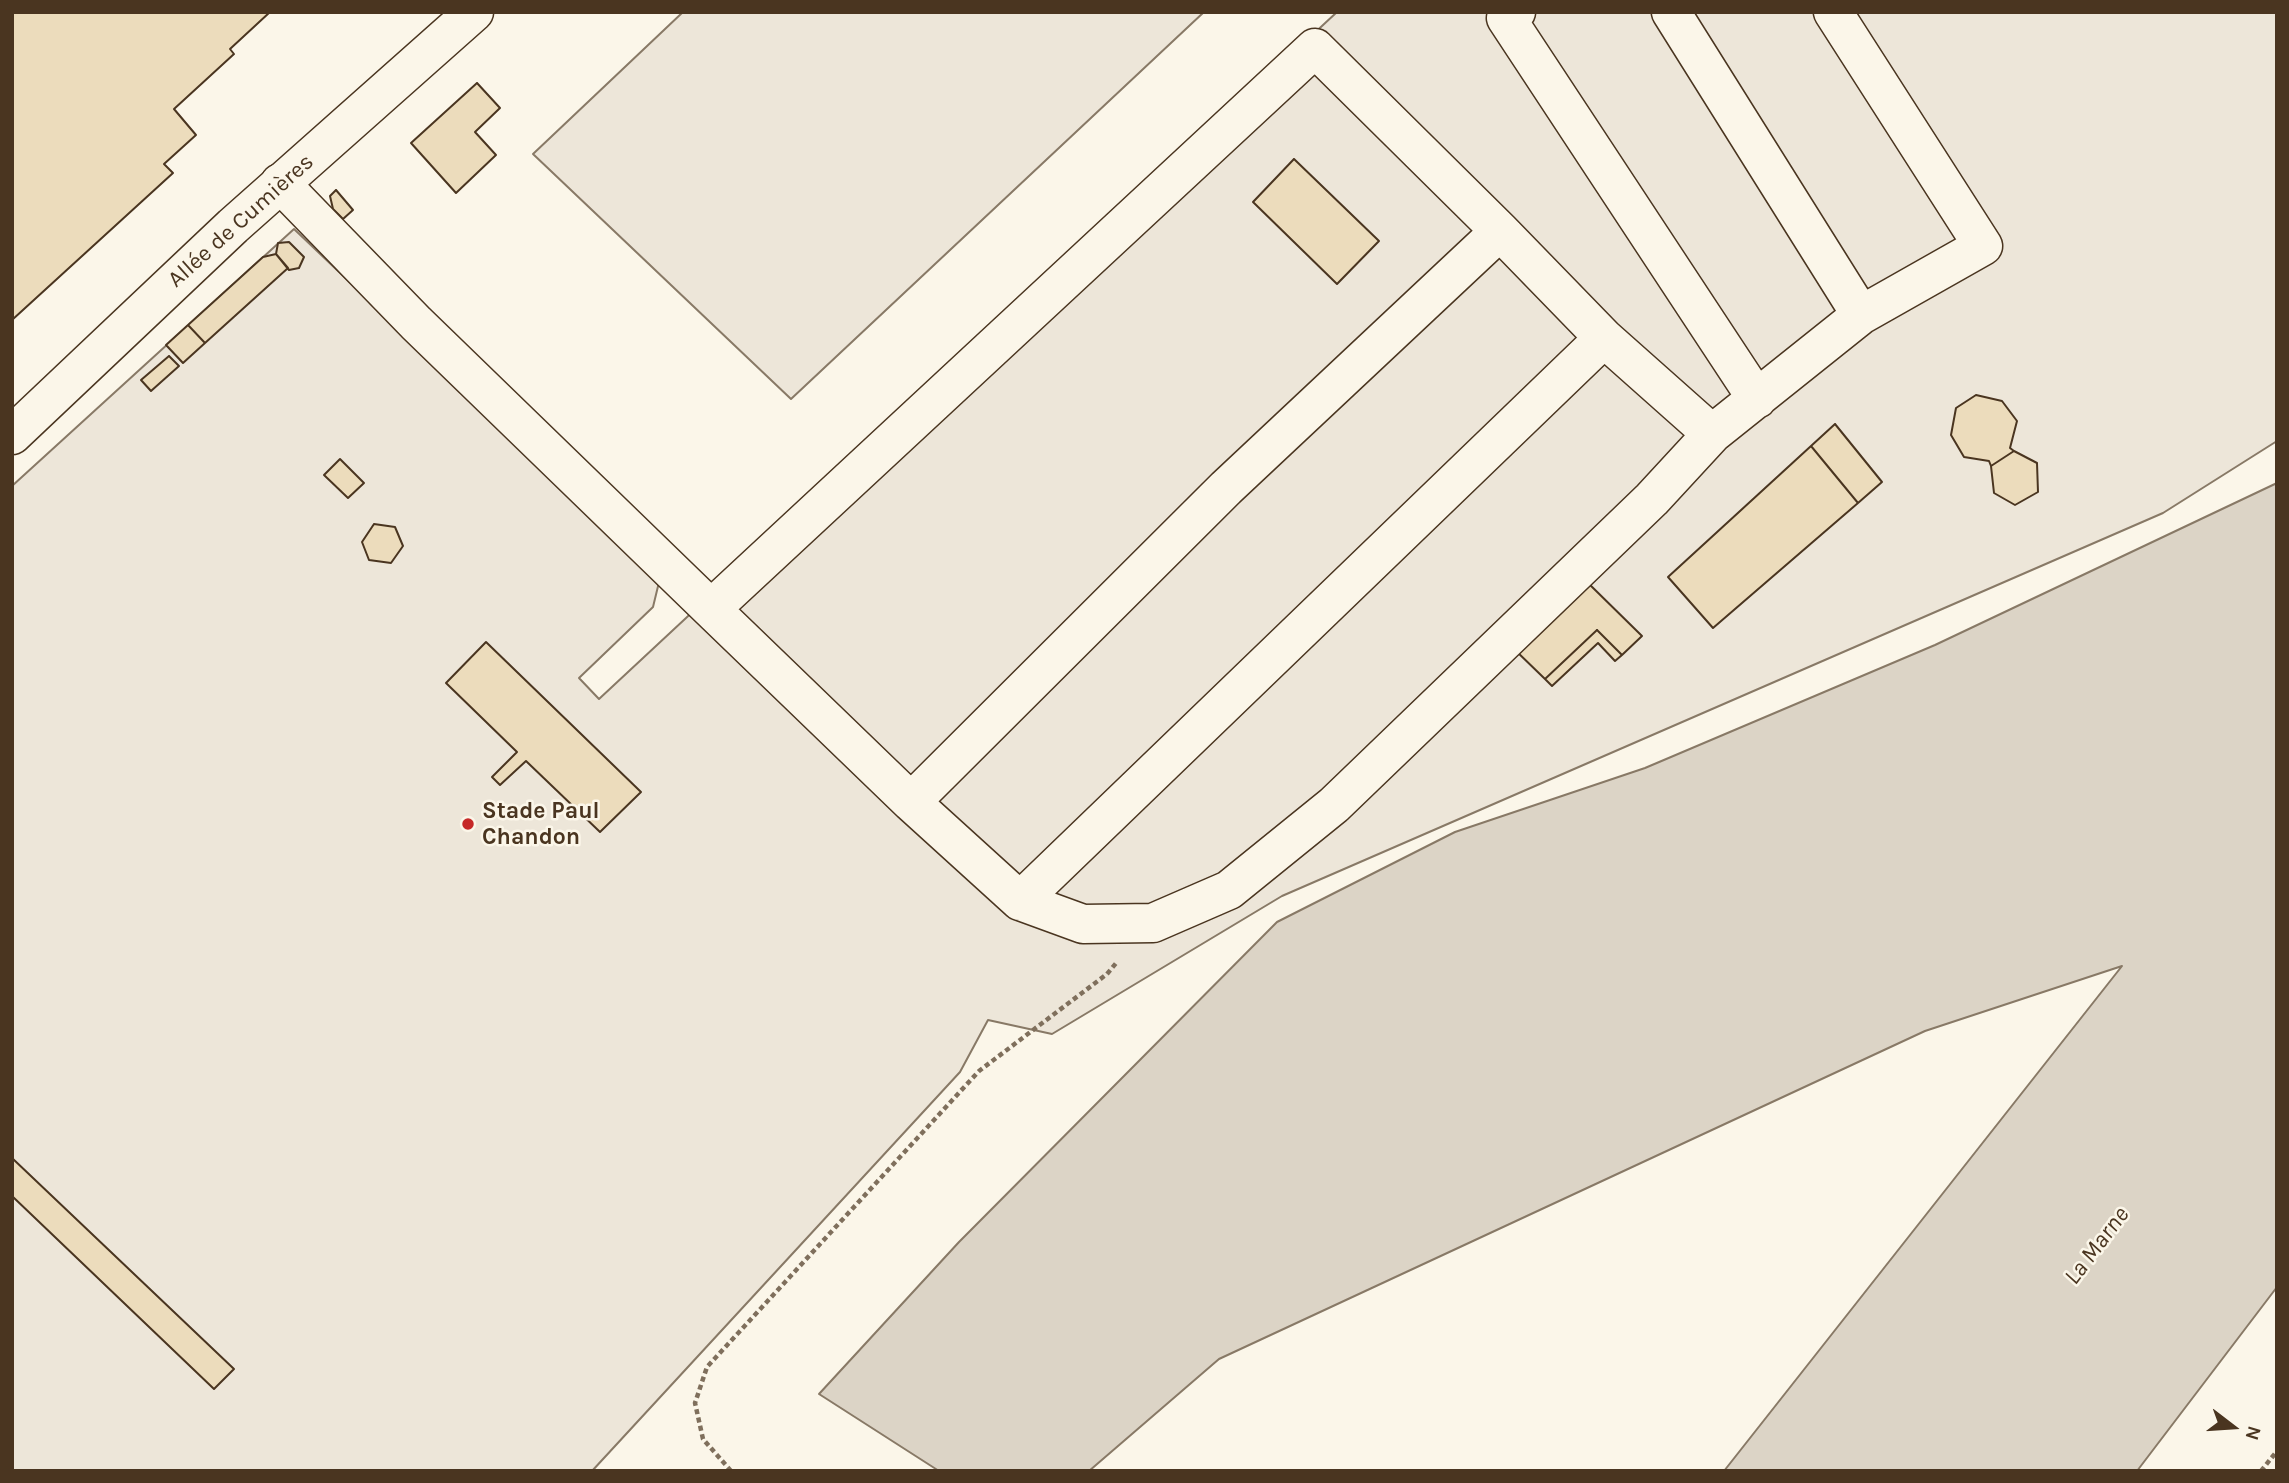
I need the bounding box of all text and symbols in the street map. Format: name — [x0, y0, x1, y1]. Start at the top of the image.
street label: Allée de Cumières — [162, 148, 320, 294]
place label: Stade Paul Chandon — [482, 797, 600, 851]
marker: Stade Paul Chandon — [460, 816, 476, 832]
water label: La Marne — [2058, 1201, 2136, 1291]
north arrow — [2198, 1392, 2268, 1462]
text: N — [2241, 1423, 2266, 1443]

